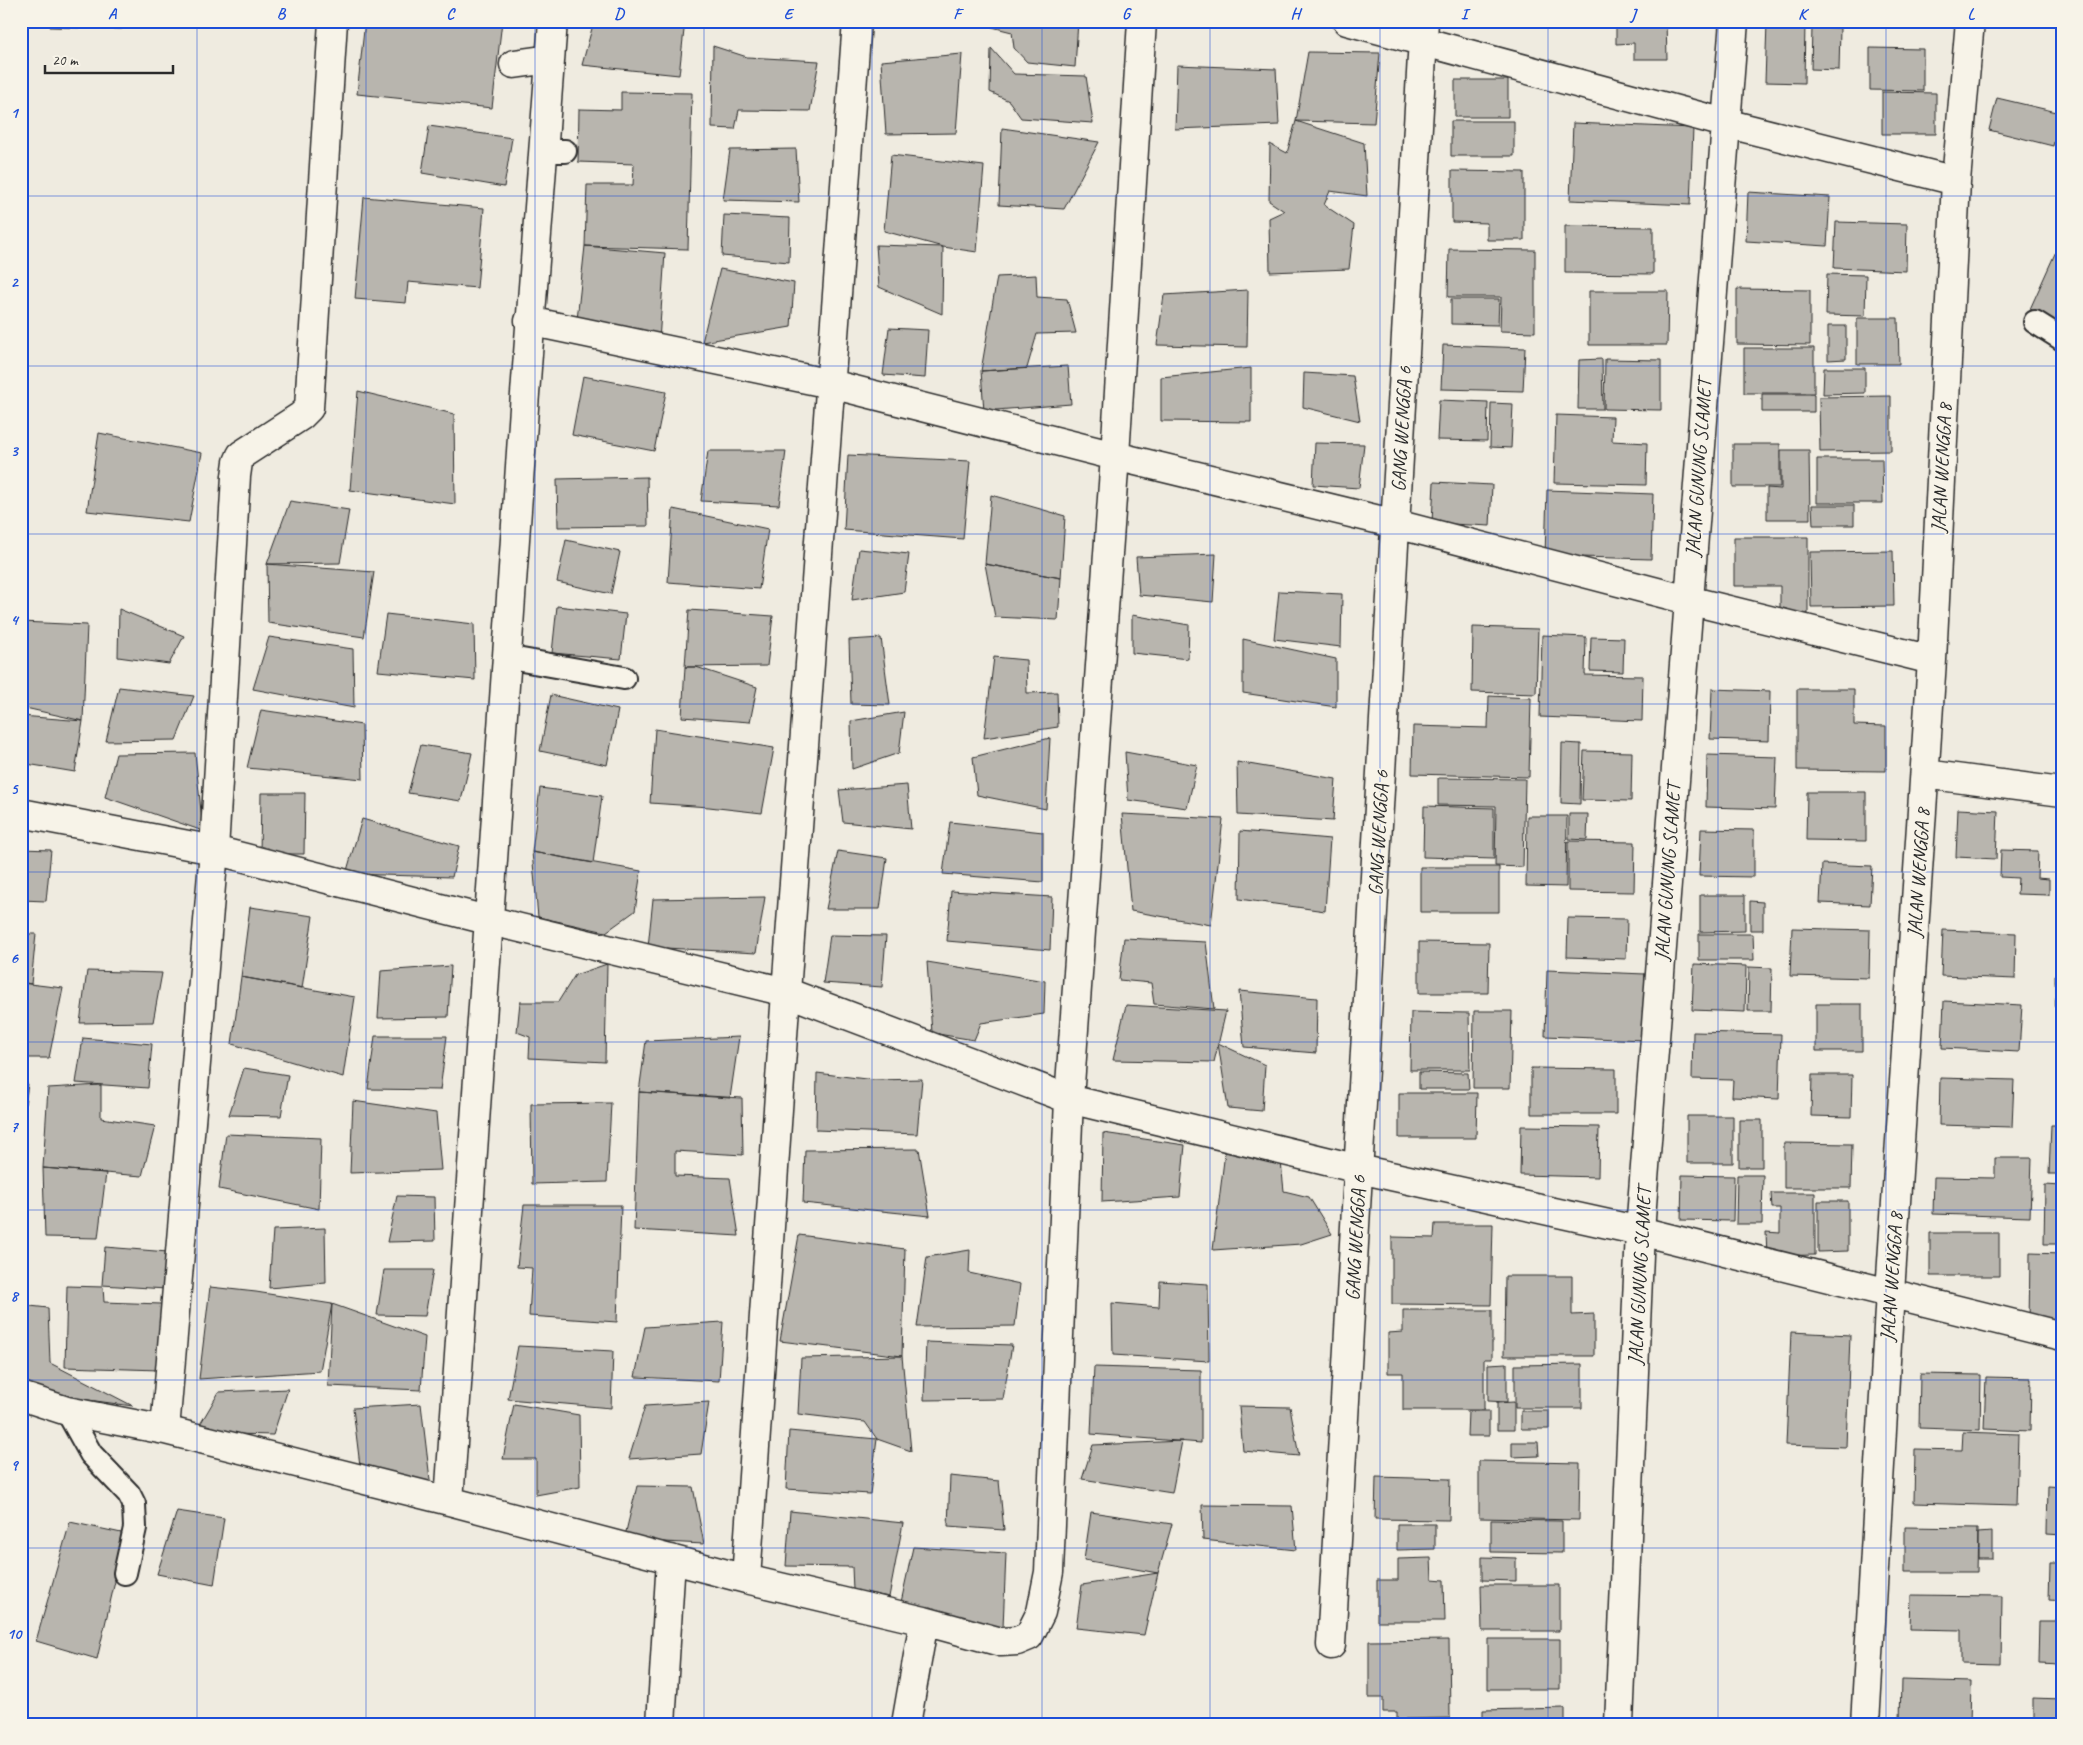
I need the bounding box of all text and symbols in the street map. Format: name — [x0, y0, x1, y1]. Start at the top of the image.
text: A — [108, 4, 118, 24]
text: B — [277, 4, 287, 24]
text: C — [446, 4, 456, 24]
text: D — [614, 4, 625, 24]
text: E — [784, 4, 795, 24]
text: F — [953, 4, 964, 24]
text: G — [1122, 4, 1132, 24]
text: H — [1290, 4, 1302, 24]
text: I — [1461, 4, 1471, 24]
text: J — [1629, 4, 1638, 24]
text: K — [1798, 4, 1810, 24]
text: L — [1968, 4, 1976, 24]
scale bar — [45, 42, 172, 74]
text: 20 m — [52, 51, 79, 70]
text: 1 — [10, 103, 19, 123]
text: 2 — [10, 272, 19, 292]
street label: GANG WENGGA 6 — [1386, 365, 1417, 492]
street label: JALAN GUNUNG SLAMET — [1680, 374, 1718, 559]
street label: JALAN WENGGA 8 — [1926, 401, 1957, 534]
text: 3 — [10, 441, 19, 461]
text: 4 — [10, 610, 19, 630]
street label: GANG WENGGA 6 — [1363, 769, 1394, 896]
street label: JALAN GUNUNG SLAMET — [1649, 778, 1687, 963]
text: 5 — [11, 779, 20, 799]
street label: JALAN WENGGA 8 — [1901, 806, 1936, 940]
text: 6 — [10, 948, 19, 968]
text: 7 — [10, 1117, 19, 1137]
street label: GANG WENGGA 6 — [1340, 1174, 1371, 1301]
street label: JALAN GUNUNG SLAMET — [1622, 1182, 1657, 1367]
street label: JALAN WENGGA 8 — [1874, 1210, 1909, 1344]
text: 8 — [10, 1286, 19, 1306]
text: 9 — [10, 1455, 19, 1475]
text: 10 — [7, 1624, 23, 1644]

